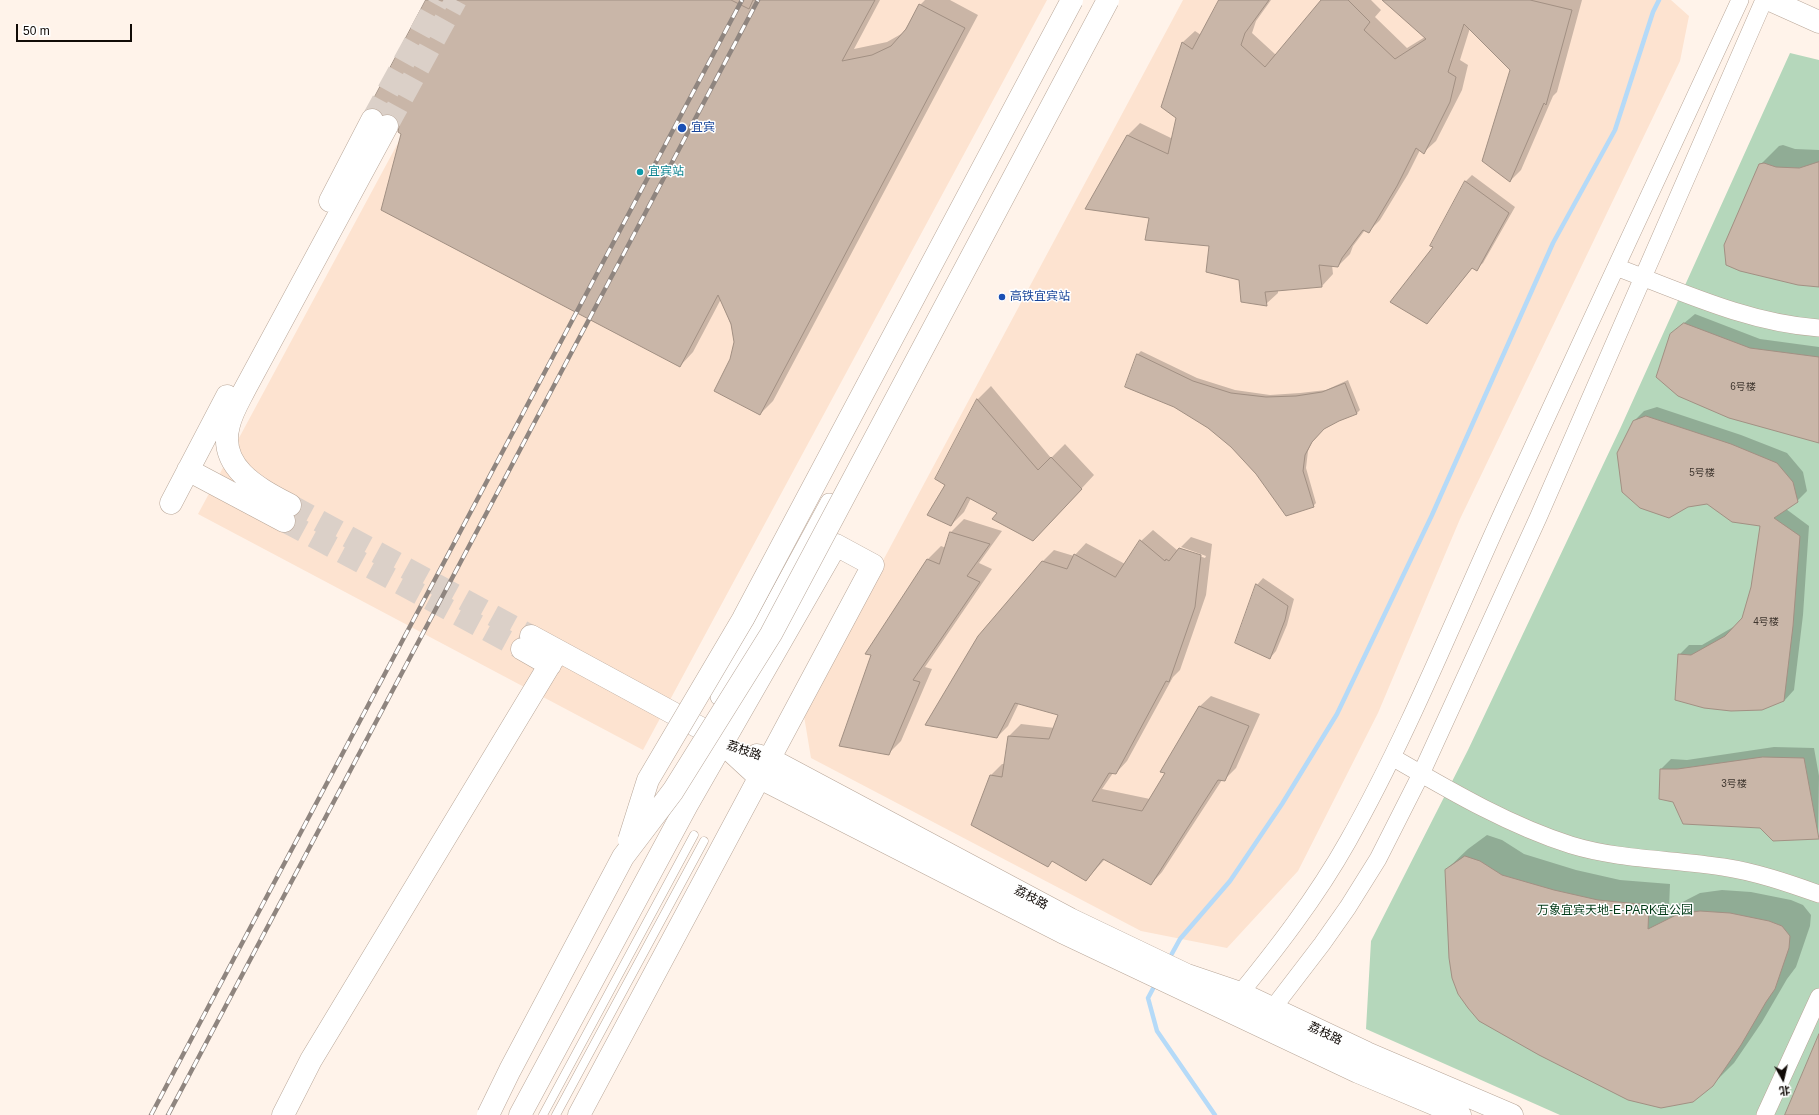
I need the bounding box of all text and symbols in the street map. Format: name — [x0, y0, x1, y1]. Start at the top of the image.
scale bar — [18, 16, 134, 42]
text: 50 m — [23, 24, 50, 38]
place label: 宜宾 — [691, 121, 715, 135]
marker: 宜宾 — [676, 122, 688, 134]
place label: 宜宾站 — [648, 165, 684, 179]
marker: 宜宾站 — [635, 167, 645, 177]
place label: 高铁宜宾站 — [1010, 290, 1070, 304]
marker: 高铁宜宾站 — [997, 292, 1007, 302]
house number: 6号楼 — [1730, 381, 1756, 393]
house number: 5号楼 — [1689, 467, 1715, 479]
house number: 4号楼 — [1753, 616, 1779, 628]
street label: 荔枝路 — [725, 738, 763, 764]
house number: 3号楼 — [1721, 778, 1747, 790]
street label: 荔枝路 — [1012, 883, 1050, 913]
park label: 万象宜宾天地-E·PARK宜公园 — [1537, 904, 1693, 918]
street label: 荔枝路 — [1306, 1020, 1344, 1048]
north arrow — [1763, 1059, 1803, 1099]
text: 北 — [1778, 1084, 1791, 1098]

